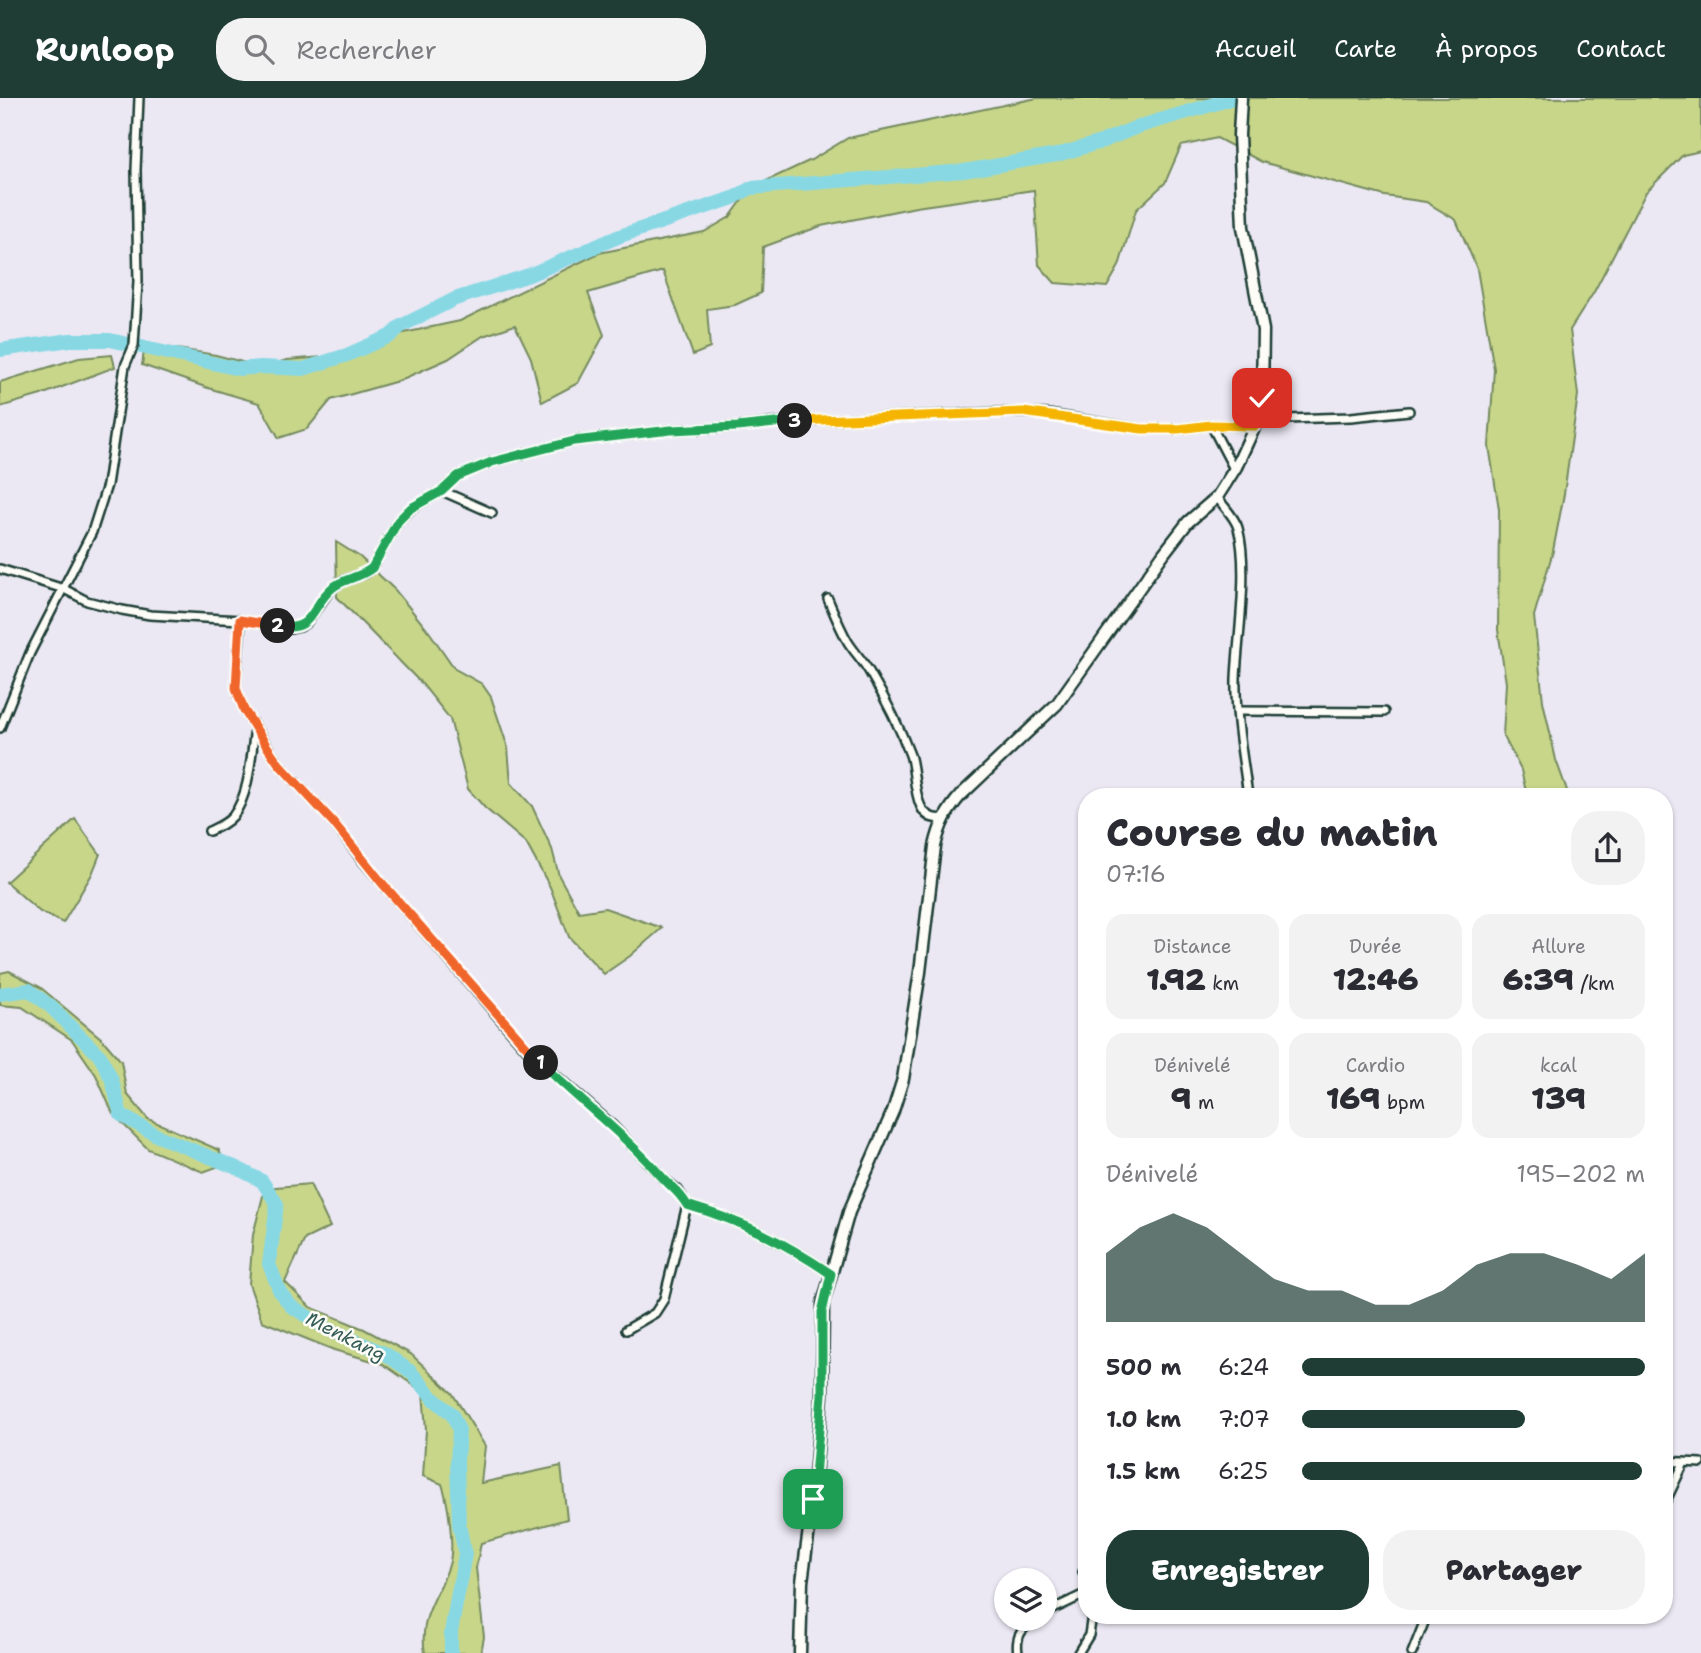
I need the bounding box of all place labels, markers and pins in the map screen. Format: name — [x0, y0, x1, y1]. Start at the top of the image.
pin — [1232, 368, 1292, 428]
pin: 3 — [778, 404, 812, 438]
pin: 2 — [260, 608, 296, 644]
pin: 1 — [524, 1046, 558, 1080]
pin — [783, 1469, 843, 1529]

